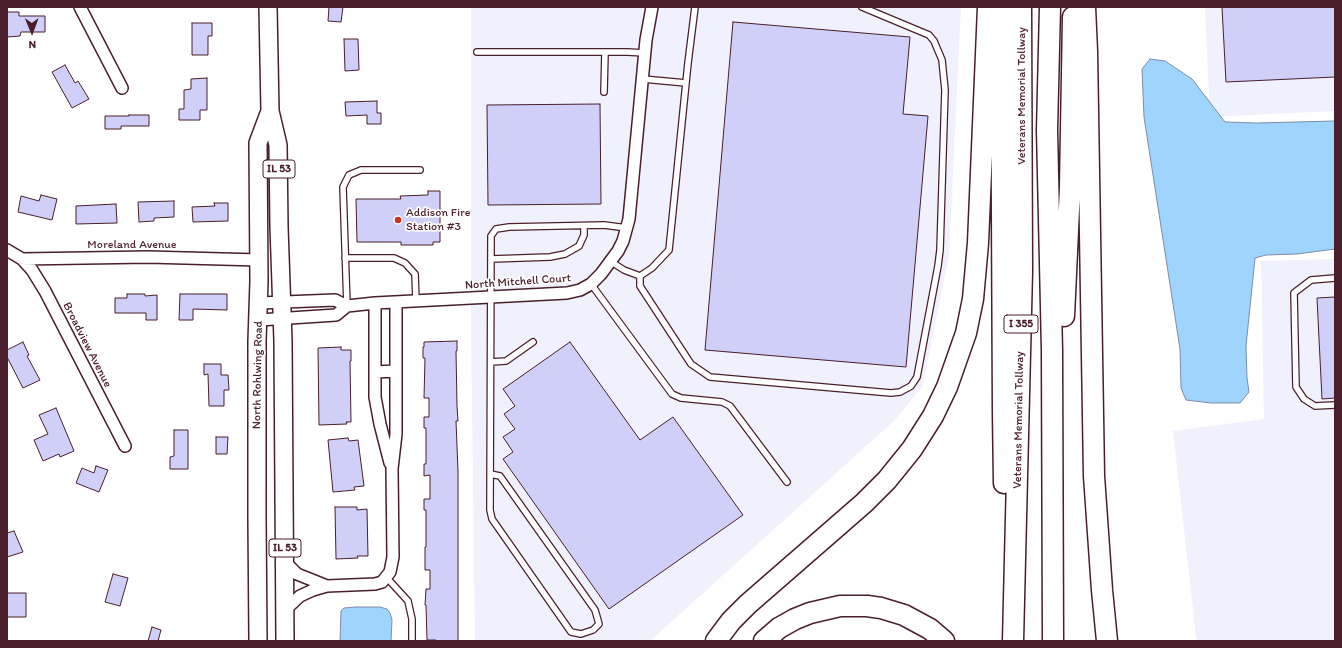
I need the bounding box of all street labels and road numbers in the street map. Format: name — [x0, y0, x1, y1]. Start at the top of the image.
street label: Veterans Memorial Tollway — [1015, 27, 1029, 165]
road number: IL 53 — [263, 160, 295, 178]
street label: Moreland Avenue — [87, 238, 177, 252]
street label: North Mitchell Court — [464, 271, 572, 293]
street label: Broadview Avenue — [59, 300, 115, 390]
road number: I 355 — [1004, 315, 1038, 333]
street label: North Rohlwing Road — [250, 321, 266, 429]
street label: Veterans Memorial Tollway — [1011, 351, 1027, 489]
road number: IL 53 — [269, 539, 301, 557]

